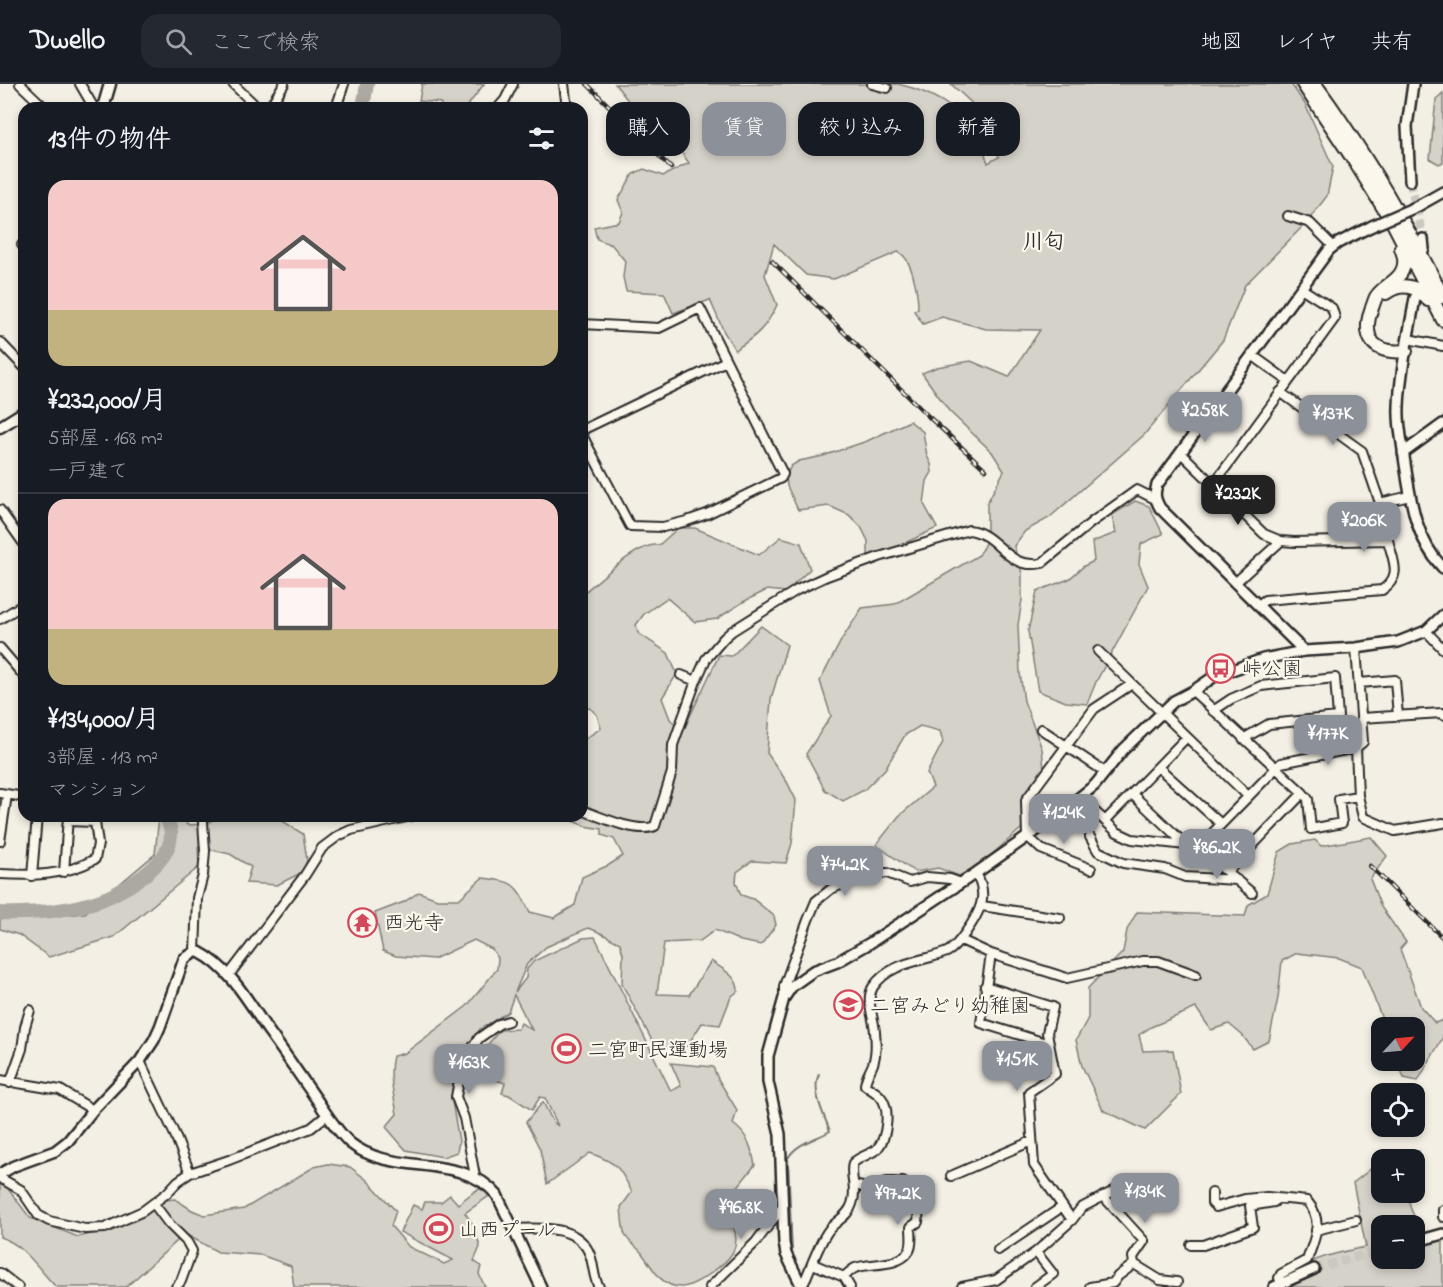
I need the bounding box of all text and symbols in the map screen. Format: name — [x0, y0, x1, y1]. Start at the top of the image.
search box — [141, 14, 561, 68]
text: Dwello — [30, 21, 105, 62]
icon: search — [162, 25, 195, 58]
text: ここで検索 — [210, 28, 320, 60]
text: 地図 — [1201, 28, 1243, 58]
text: レイヤ — [1276, 28, 1338, 58]
text: 共有 — [1371, 28, 1413, 58]
chip: 購入 — [606, 102, 690, 156]
chip: 賃貸 — [702, 102, 786, 156]
chip: 絞り込み — [798, 102, 924, 156]
chip: 新着 — [936, 102, 1020, 156]
text: 13件の物件 — [48, 122, 171, 160]
icon: filters — [525, 122, 558, 155]
icon: home — [249, 219, 357, 327]
district label: 川匂 — [1023, 228, 1065, 258]
text: ¥232,000/月 — [48, 383, 167, 421]
pin: ¥258K — [1163, 392, 1247, 443]
pin: ¥137K — [1291, 395, 1375, 446]
text: ¥258K — [1182, 397, 1228, 426]
text: ¥137K — [1313, 400, 1353, 429]
text: 5部屋 · 168 m² — [48, 425, 163, 454]
text: 一戸建て — [48, 458, 128, 487]
pin: ¥232K — [1196, 475, 1280, 526]
text: ¥232K — [1215, 480, 1261, 509]
pin: ¥206K — [1322, 502, 1406, 553]
text: ¥206K — [1342, 507, 1386, 536]
icon: home — [249, 538, 357, 646]
bus stop icon: 峠公園 — [1205, 652, 1237, 684]
place label: 峠公園 — [1242, 656, 1302, 685]
text: ¥134,000/月 — [48, 702, 160, 740]
pin: ¥177K — [1286, 715, 1370, 766]
text: ¥177K — [1308, 720, 1348, 749]
text: 3部屋 · 113 m² — [48, 744, 158, 773]
text: マンション — [48, 777, 147, 806]
pin: ¥124K — [1022, 794, 1106, 845]
text: ¥124K — [1043, 799, 1085, 828]
pin: ¥86.2K — [1168, 829, 1266, 880]
text: ¥86.2K — [1193, 834, 1241, 863]
pin: ¥74.2K — [796, 846, 894, 897]
text: ¥74.2K — [821, 851, 869, 880]
temple icon: 西光寺 — [347, 906, 379, 938]
place label: 西光寺 — [384, 910, 444, 939]
school or university icon: 二宮みどり幼稚園 — [833, 989, 865, 1021]
place label: 二宮みどり幼稚園 — [870, 993, 1030, 1022]
north arrow — [1371, 1017, 1425, 1071]
map controls — [1371, 1017, 1425, 1269]
sports icon: 二宮町民運動場 — [551, 1033, 583, 1065]
place label: 二宮町民運動場 — [588, 1037, 728, 1066]
pin: ¥151K — [975, 1041, 1059, 1092]
pin: ¥163K — [427, 1044, 511, 1095]
text: ¥151K — [996, 1046, 1038, 1075]
text: ¥163K — [449, 1049, 489, 1078]
button: locate — [1371, 1083, 1425, 1137]
button: + — [1371, 1149, 1425, 1203]
pin: ¥134K — [1103, 1173, 1187, 1224]
pin: ¥97.2K — [849, 1175, 947, 1226]
text: ¥134K — [1125, 1178, 1165, 1207]
text: ¥97.2K — [875, 1180, 921, 1209]
pin: ¥96.8K — [692, 1189, 790, 1240]
text: ¥96.8K — [719, 1194, 763, 1223]
sports icon: 山西プール — [422, 1213, 454, 1245]
button: − — [1371, 1215, 1425, 1269]
place label: 山西プール — [459, 1217, 557, 1246]

